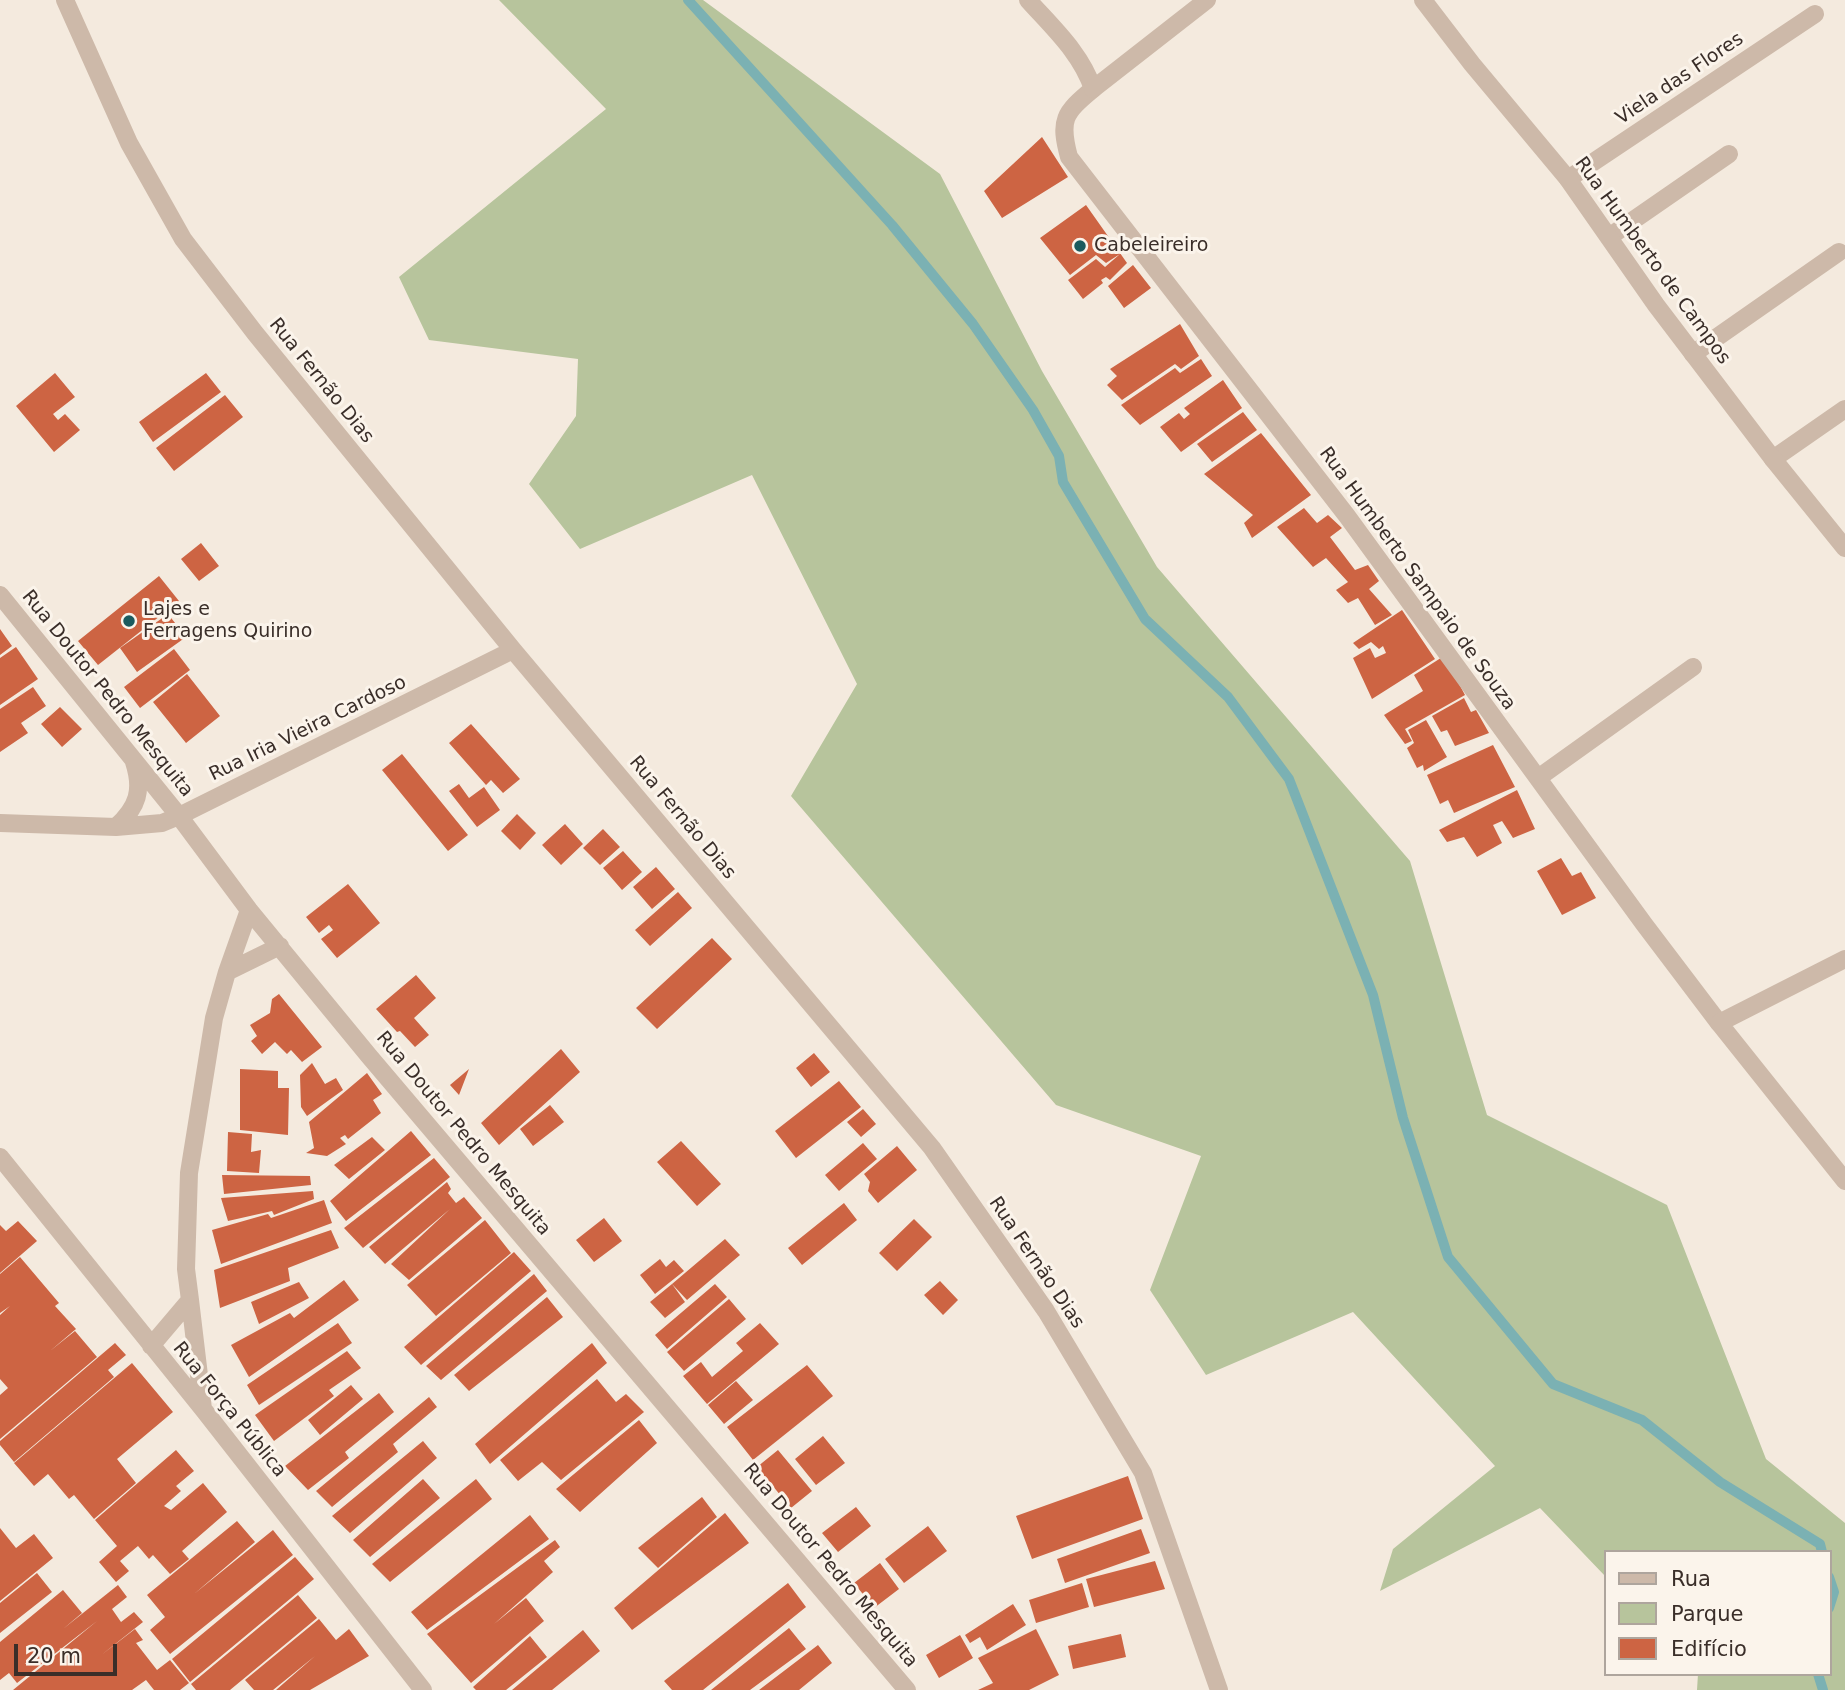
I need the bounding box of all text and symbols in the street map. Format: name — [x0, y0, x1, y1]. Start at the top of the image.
street label: Viela das Flores — [1612, 28, 1748, 130]
street label: Rua Humberto de Campos — [1569, 153, 1735, 369]
place label: Cabeleireiro — [1094, 235, 1208, 257]
marker: Cabeleireiro — [1072, 238, 1088, 254]
street label: Rua Fernão Dias — [264, 314, 378, 448]
street label: Rua Humberto Sampaio de Souza — [1314, 443, 1520, 715]
street label: Rua Doutor Pedro Mesquita — [17, 586, 197, 802]
place label: Lajes e Ferragens Quirino — [143, 599, 312, 643]
marker: Lajes e Ferragens Quirino — [121, 613, 137, 629]
street label: Rua Iria Vieira Cardoso — [206, 671, 410, 787]
street label: Rua Fernão Dias — [624, 752, 740, 884]
street label: Rua Doutor Pedro Mesquita — [371, 1027, 555, 1241]
street label: Rua Fernão Dias — [984, 1193, 1088, 1333]
street label: Rua Força Pública — [167, 1338, 291, 1482]
street label: Rua Doutor Pedro Mesquita — [738, 1459, 922, 1673]
legend — [1604, 1550, 1831, 1676]
text: Rua — [1671, 1567, 1711, 1591]
text: Parque — [1671, 1602, 1743, 1626]
scale bar — [18, 1630, 121, 1674]
text: Edifício — [1671, 1637, 1747, 1661]
text: 20 m — [27, 1644, 81, 1668]

